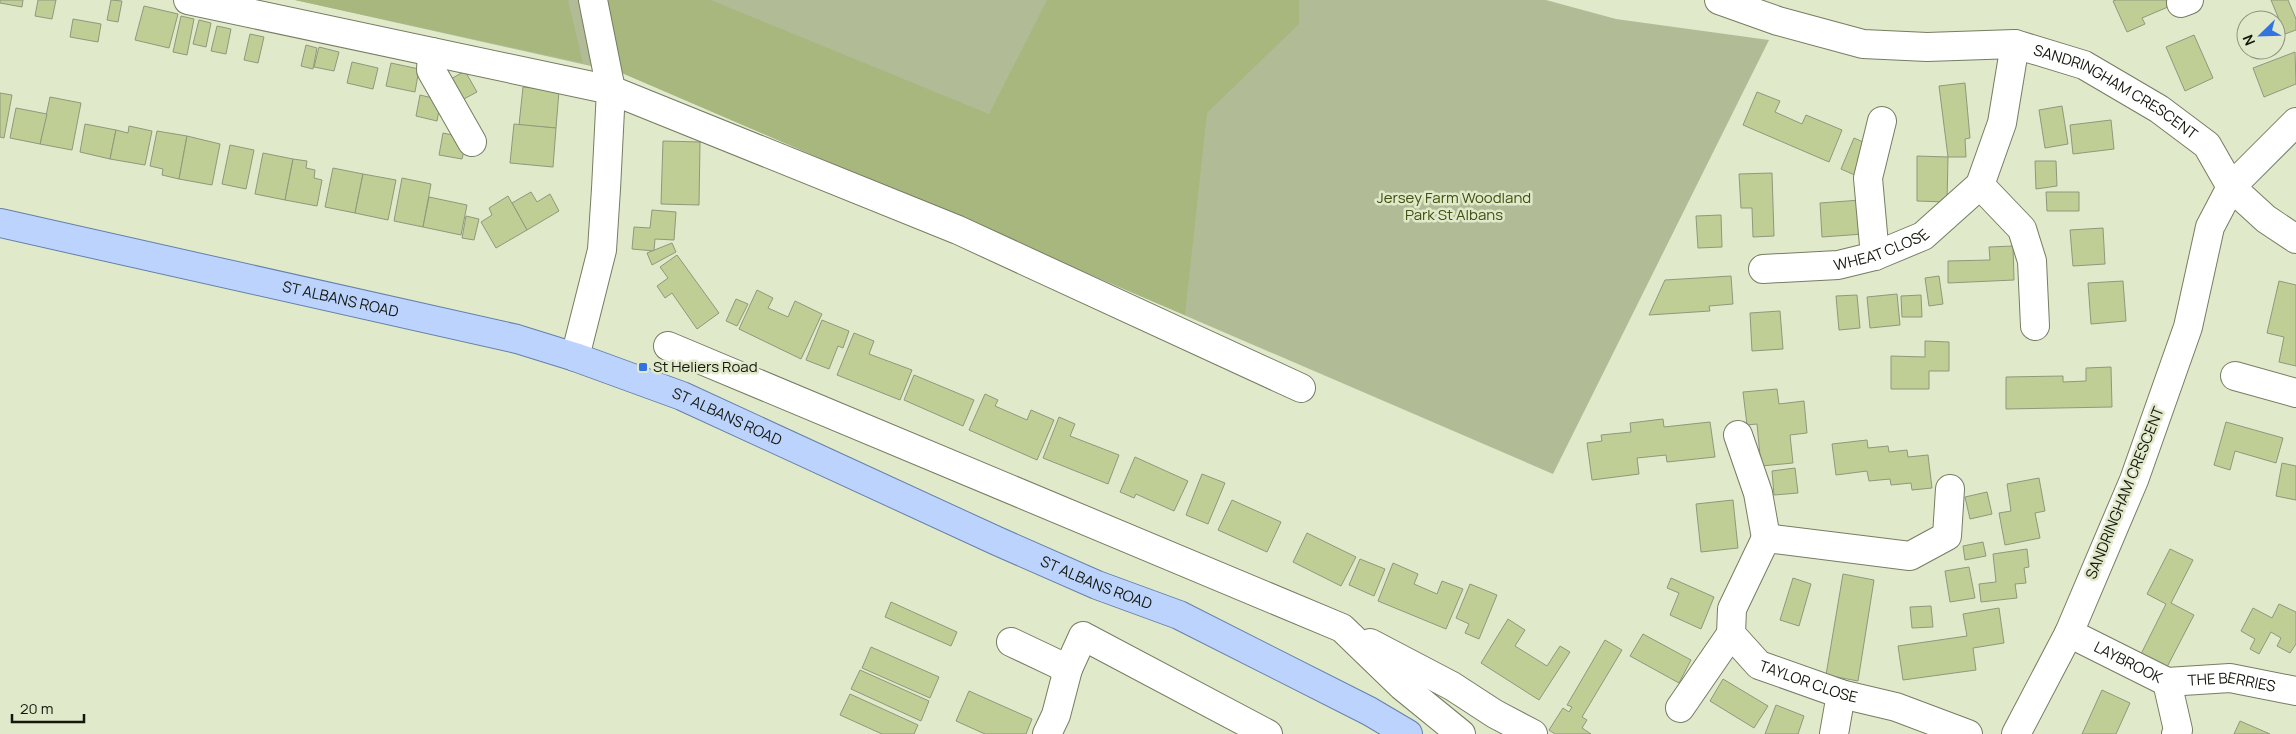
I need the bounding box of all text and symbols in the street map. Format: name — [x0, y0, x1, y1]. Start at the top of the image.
north arrow — [2236, 10, 2286, 60]
text: N — [2238, 32, 2259, 49]
street label: SANDRINGHAM CRESCENT — [2031, 39, 2202, 144]
park label: Jersey Farm Woodland Park St Albans — [1377, 187, 1531, 225]
street label: WHEAT CLOSE — [1832, 224, 1934, 276]
street label: ST ALBANS ROAD — [280, 276, 401, 322]
place label: St Heliers Road — [653, 356, 758, 377]
marker: St Heliers Road — [637, 361, 649, 373]
street label: ST ALBANS ROAD — [669, 382, 786, 451]
street label: SANDRINGHAM CRESCENT — [2080, 403, 2169, 582]
street label: ST ALBANS ROAD — [1037, 550, 1155, 614]
street label: LAYBROOK — [2091, 636, 2166, 688]
street label: TAYLOR CLOSE — [1756, 655, 1860, 708]
street label: THE BERRIES — [2187, 667, 2277, 697]
scale bar — [12, 692, 85, 724]
text: 20 m — [20, 698, 53, 719]

